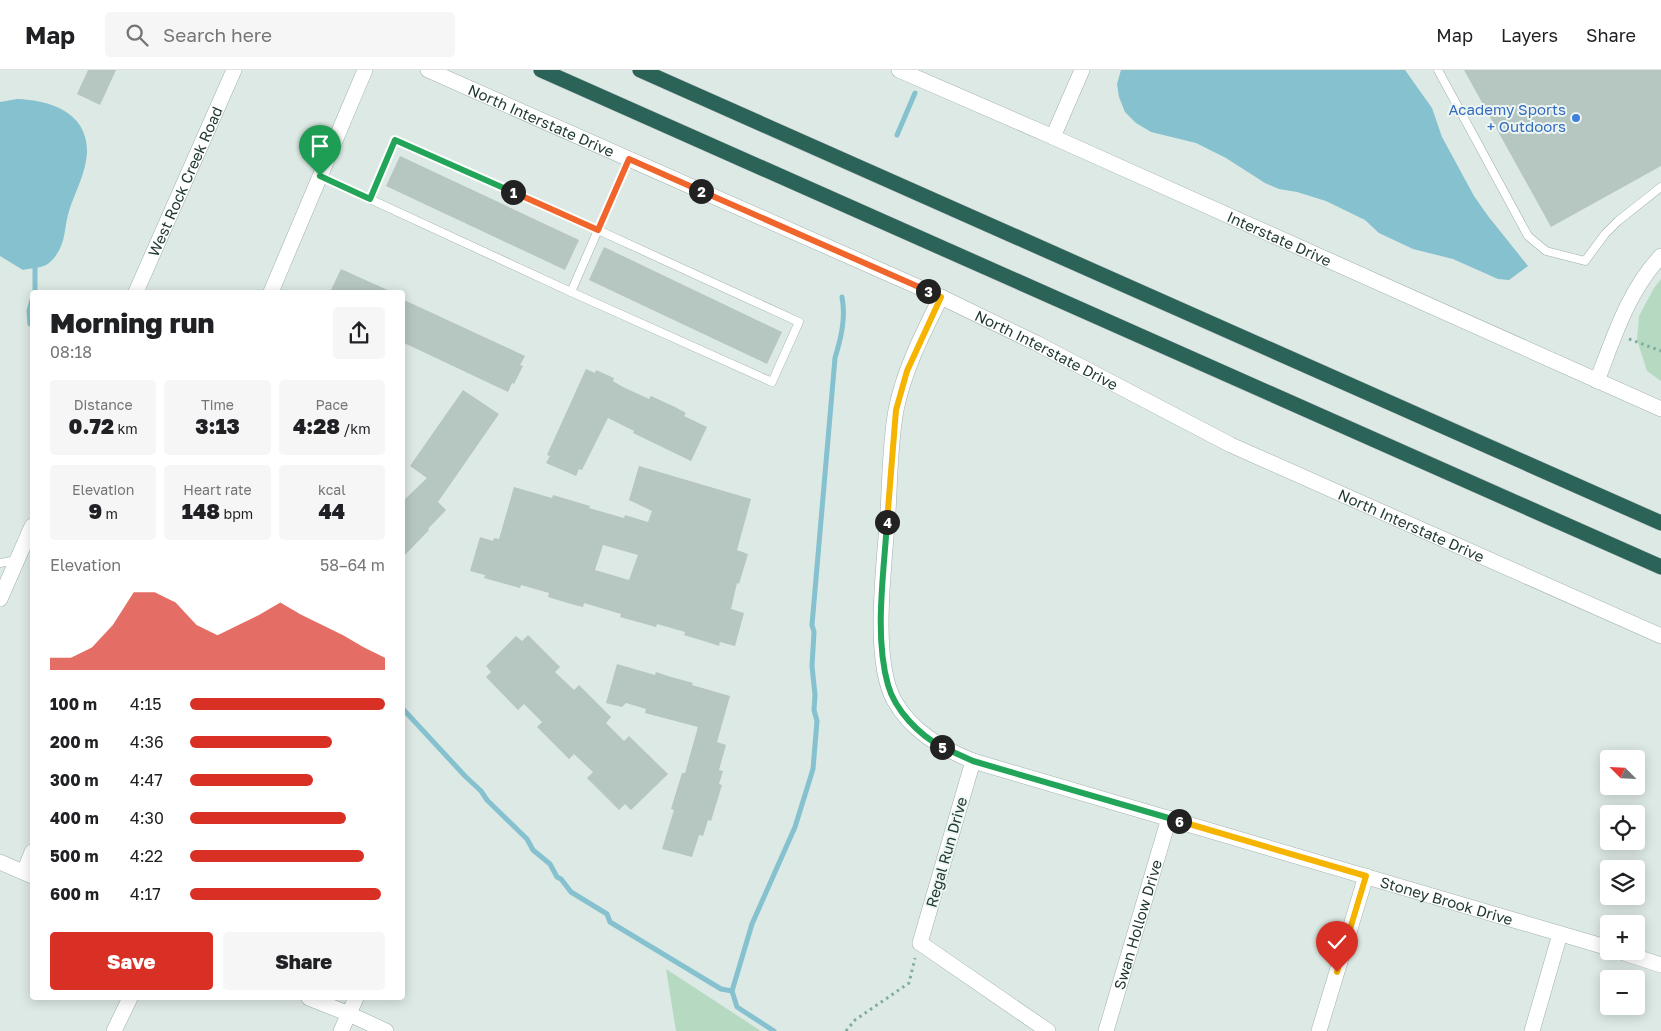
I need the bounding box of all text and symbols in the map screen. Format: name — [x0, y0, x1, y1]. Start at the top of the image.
search box — [105, 12, 455, 57]
text: Map — [25, 20, 75, 49]
icon: search — [123, 21, 151, 49]
text: Search here — [163, 23, 272, 46]
text: Map — [1436, 24, 1473, 46]
text: Layers — [1501, 24, 1558, 46]
text: Share — [1586, 24, 1636, 46]
street label: North Interstate Drive — [466, 80, 618, 160]
place label: Academy Sports + Outdoors — [1448, 100, 1566, 135]
street label: West Rock Creek Road — [144, 104, 226, 259]
marker: Academy Sports + Outdoors — [1570, 112, 1582, 124]
pin — [299, 125, 341, 176]
icon: arrive — [306, 132, 334, 160]
pin: 2 — [688, 178, 714, 204]
pin: 1 — [500, 180, 526, 204]
text: 2 — [697, 183, 706, 200]
text: 1 — [510, 184, 517, 201]
street label: Interstate Drive — [1224, 207, 1335, 270]
pin: 3 — [916, 278, 940, 304]
text: 3 — [924, 283, 933, 300]
text: Morning run — [50, 306, 214, 339]
street label: North Interstate Drive — [972, 306, 1121, 394]
button: share — [333, 307, 385, 359]
text: 08:18 — [50, 342, 92, 362]
text: Distance — [74, 396, 133, 413]
text: Time — [201, 396, 234, 413]
text: Pace — [315, 396, 348, 413]
text: 0.72 — [69, 413, 114, 439]
text: 3:13 — [195, 413, 240, 439]
text: 4:28 — [293, 413, 340, 439]
text: km — [114, 420, 138, 437]
text: /km — [340, 420, 371, 437]
text: Elevation — [72, 481, 134, 498]
text: Heart rate — [183, 481, 252, 498]
text: kcal — [318, 481, 346, 498]
street label: North Interstate Drive — [1336, 485, 1488, 566]
text: 9 — [88, 498, 102, 524]
text: 148 — [182, 498, 220, 524]
text: 44 — [318, 498, 345, 524]
text: m — [102, 505, 118, 522]
text: bpm — [220, 505, 253, 522]
pin: 4 — [874, 510, 900, 534]
text: 4 — [883, 514, 892, 531]
text: Elevation — [50, 555, 121, 575]
text: 58–64 m — [320, 555, 385, 575]
text: 100 m — [50, 694, 97, 714]
text: 4:15 — [130, 694, 162, 714]
text: 200 m — [50, 732, 99, 752]
text: 4:36 — [130, 732, 164, 752]
pin: 5 — [930, 734, 954, 760]
text: 5 — [938, 739, 947, 756]
north arrow — [1600, 750, 1645, 795]
map controls — [1600, 750, 1645, 1015]
text: 300 m — [50, 770, 99, 790]
text: 4:47 — [130, 770, 163, 790]
street label: Regal Run Drive — [922, 794, 970, 909]
button: locate — [1600, 805, 1645, 850]
text: 400 m — [50, 808, 99, 828]
text: 4:30 — [130, 808, 164, 828]
pin: 6 — [1166, 808, 1192, 834]
text: 6 — [1175, 813, 1184, 830]
text: 500 m — [50, 846, 99, 866]
text: 4:22 — [130, 846, 163, 866]
street label: Swan Hollow Drive — [1110, 857, 1165, 992]
button: layers — [1600, 860, 1645, 905]
street label: Stoney Brook Drive — [1378, 872, 1515, 928]
text: 600 m — [50, 884, 99, 904]
text: 4:17 — [130, 884, 161, 904]
button: + — [1600, 915, 1645, 960]
pin — [1316, 921, 1358, 972]
icon: check — [1323, 928, 1351, 956]
button: Save — [50, 932, 213, 990]
button: Share — [223, 932, 385, 990]
button: − — [1600, 970, 1645, 1015]

